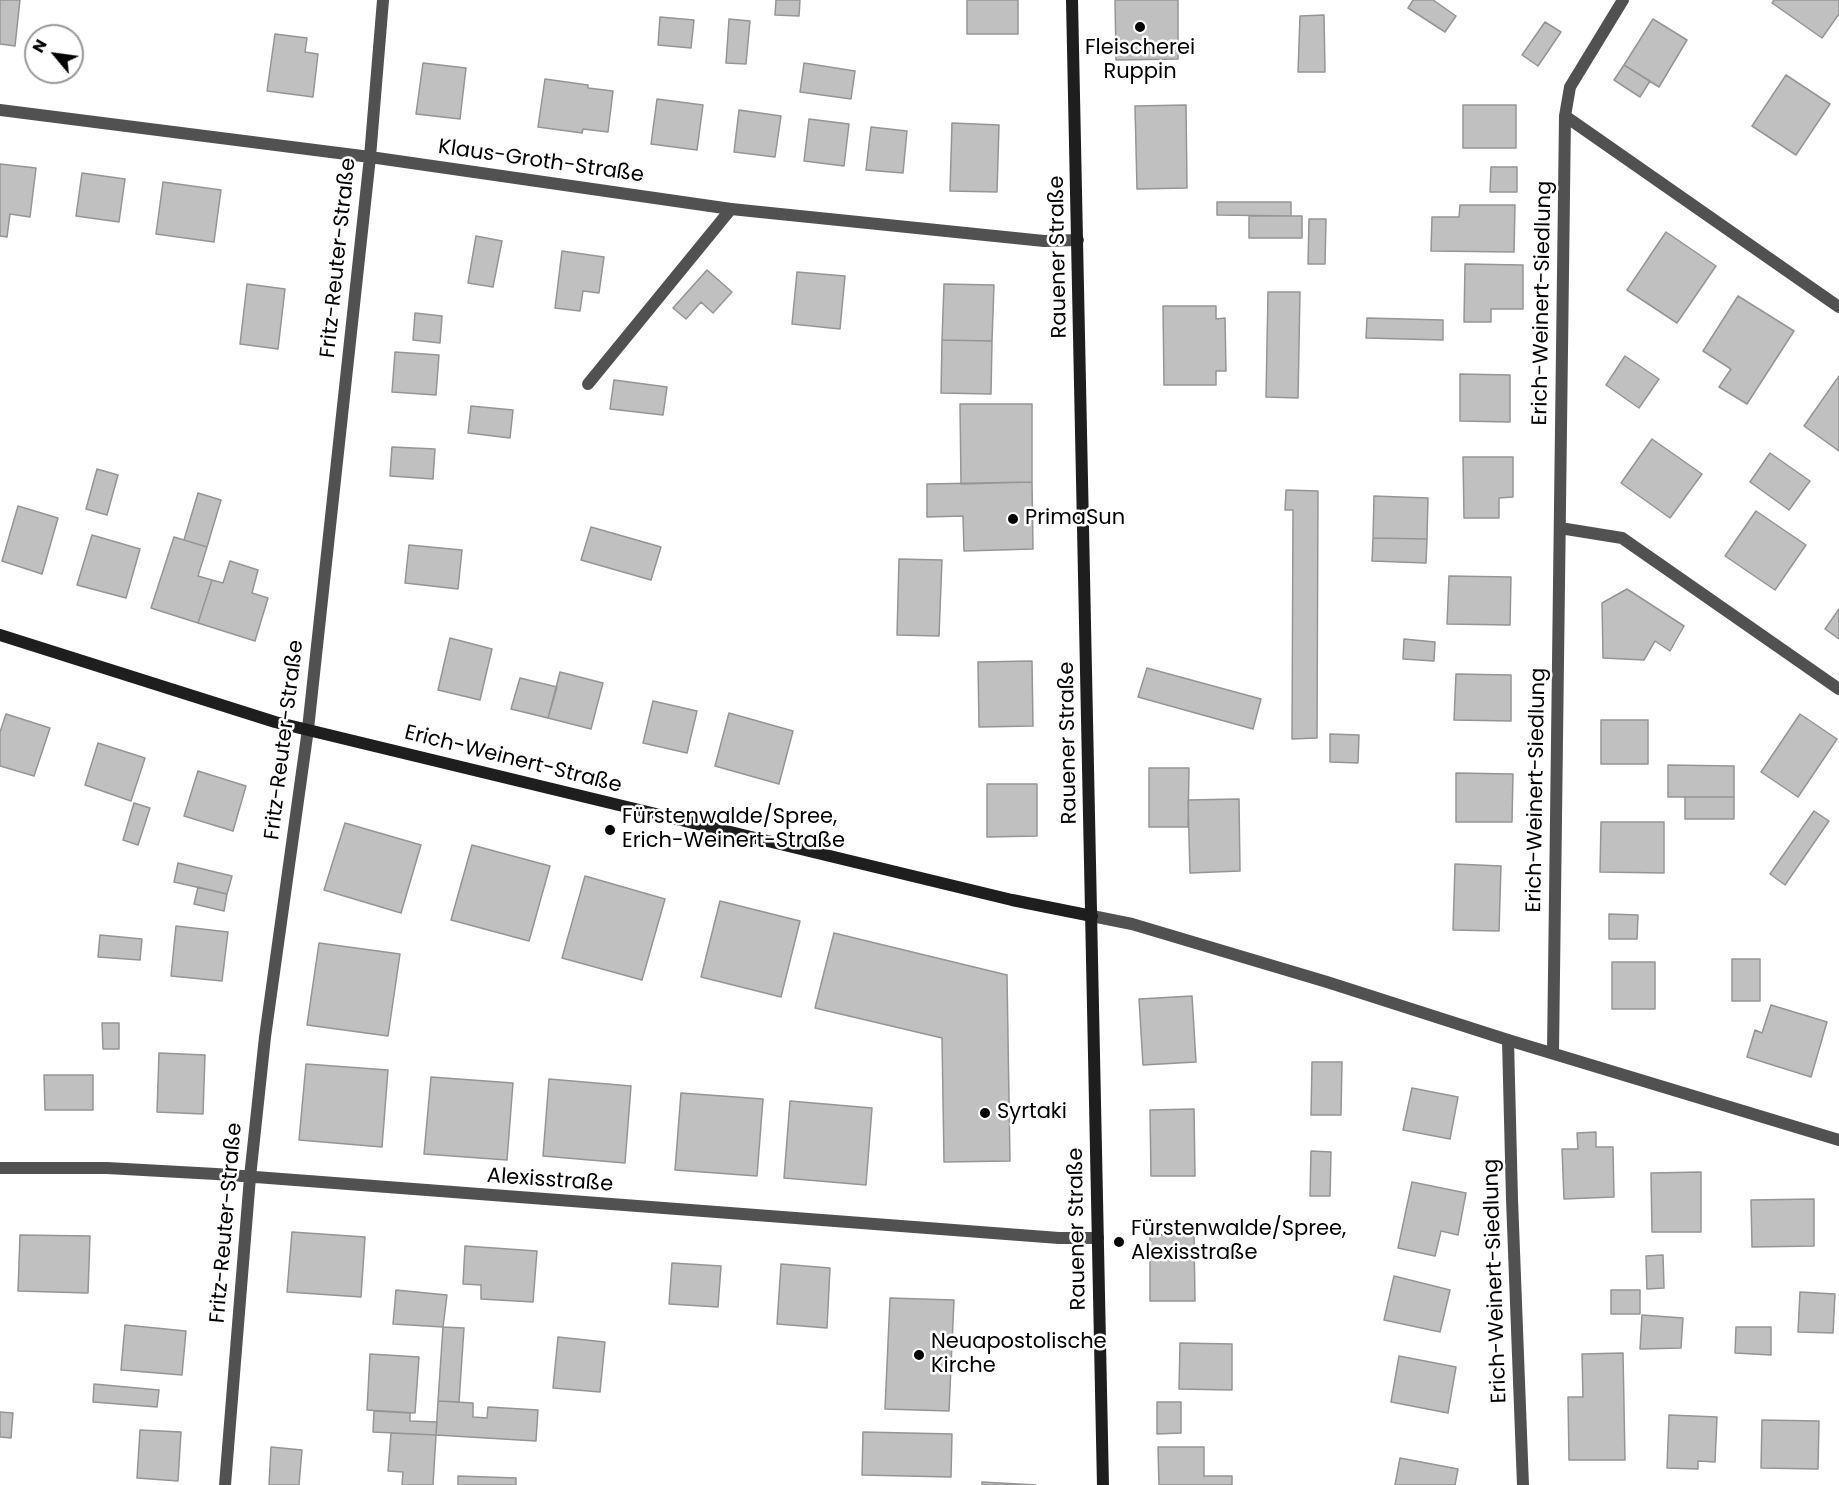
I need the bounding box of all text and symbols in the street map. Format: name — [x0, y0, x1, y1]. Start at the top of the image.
marker: Fleischerei Ruppin — [1133, 20, 1147, 34]
north arrow — [24, 24, 84, 84]
text: N — [27, 35, 53, 57]
place label: Fleischerei Ruppin — [1085, 36, 1195, 86]
street label: Klaus-Groth-Straße — [437, 135, 645, 189]
street label: Fritz-Reuter-Straße — [316, 157, 362, 359]
street label: Rauener Straße — [1045, 175, 1073, 339]
street label: Erich-Weinert-Siedlung — [1528, 180, 1558, 426]
place label: PrimaSun — [1025, 506, 1125, 532]
marker: PrimaSun — [1006, 512, 1020, 526]
street label: Fritz-Reuter-Straße — [260, 639, 310, 841]
street label: Rauener Straße — [1055, 661, 1083, 825]
street label: Erich-Weinert-Siedlung — [1522, 667, 1552, 913]
street label: Erich-Weinert-Straße — [402, 721, 624, 799]
place label: Fürstenwalde/Spree, Erich-Weinert-Straße — [622, 805, 845, 855]
marker: Fürstenwalde/Spree, Erich-Weinert-Straße — [603, 823, 617, 837]
place label: Syrtaki — [997, 1100, 1067, 1126]
marker: Syrtaki — [978, 1106, 992, 1120]
street label: Fritz-Reuter-Straße — [206, 1122, 248, 1324]
street label: Rauener Straße — [1064, 1147, 1092, 1311]
street label: Erich-Weinert-Siedlung — [1479, 1158, 1513, 1404]
street label: Alexisstraße — [486, 1164, 614, 1198]
place label: Fürstenwalde/Spree, Alexisstraße — [1131, 1217, 1346, 1267]
marker: Fürstenwalde/Spree, Alexisstraße — [1112, 1235, 1126, 1249]
place label: Neuapostolische Kirche — [931, 1330, 1107, 1380]
marker: Neuapostolische Kirche — [912, 1348, 926, 1362]

